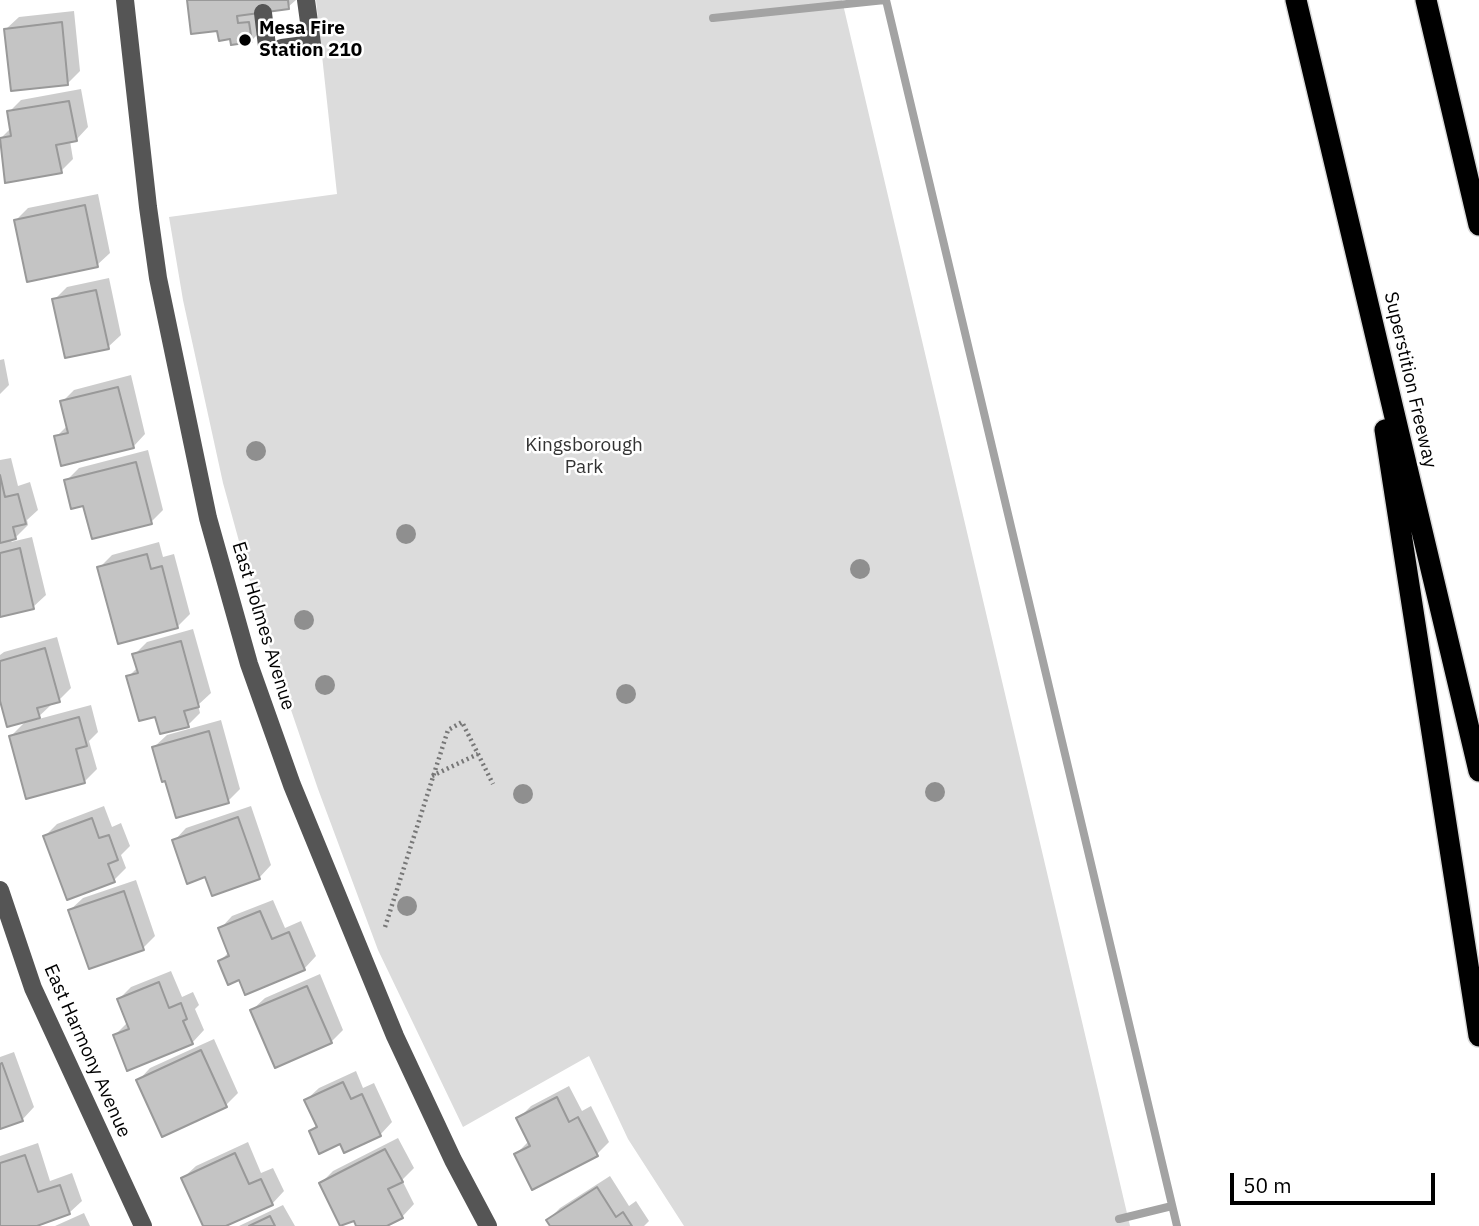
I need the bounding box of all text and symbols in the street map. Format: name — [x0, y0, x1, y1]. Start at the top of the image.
place label: Mesa Fire Station 210 — [259, 18, 362, 62]
marker: Mesa Fire Station 210 — [237, 32, 253, 48]
street label: Superstition Freeway — [1379, 290, 1441, 470]
park label: Kingsborough Park — [525, 435, 643, 479]
street label: East Holmes Avenue — [227, 539, 299, 713]
street label: East Harmony Avenue — [38, 961, 136, 1141]
scale bar — [1234, 1160, 1439, 1204]
text: 50 m — [1243, 1171, 1292, 1199]

